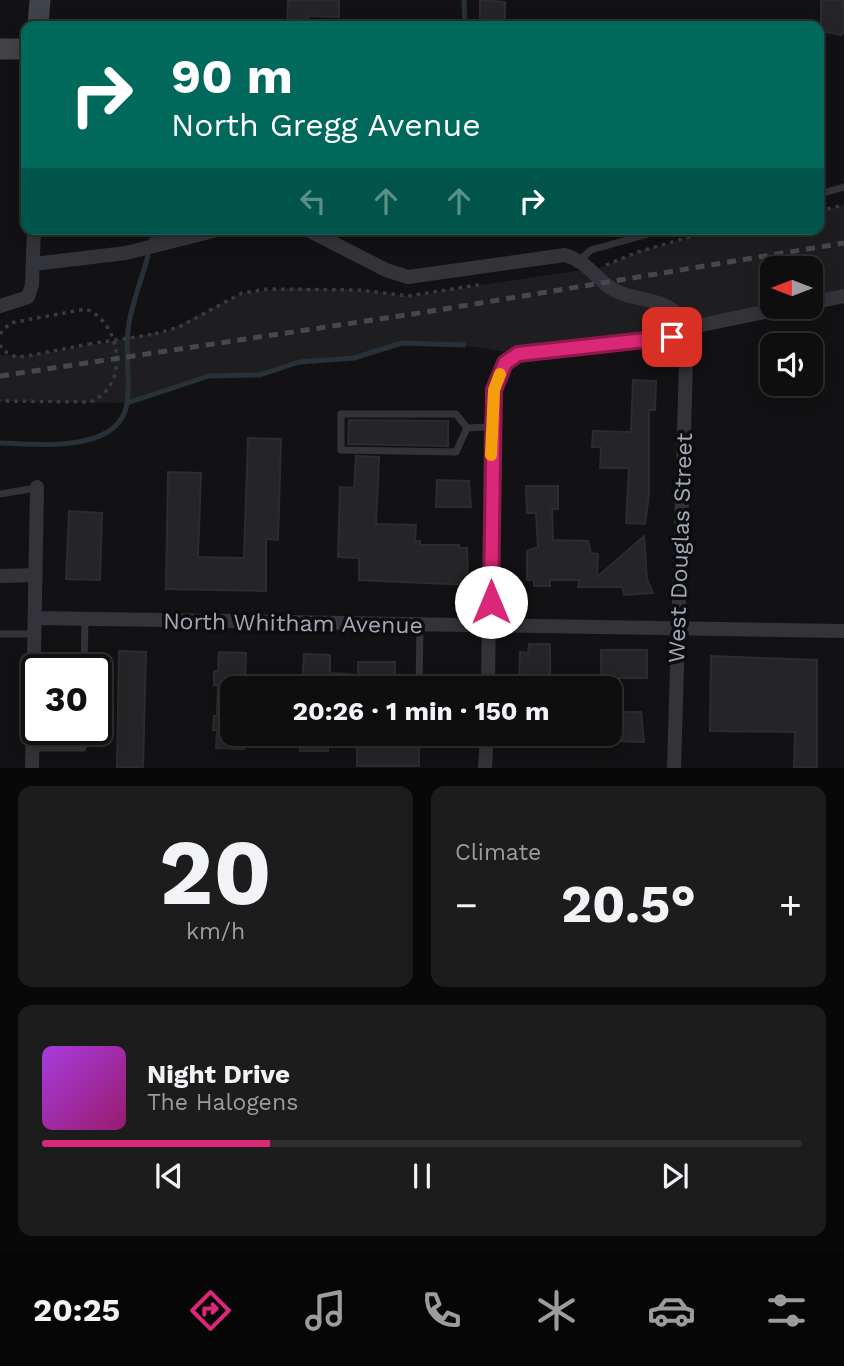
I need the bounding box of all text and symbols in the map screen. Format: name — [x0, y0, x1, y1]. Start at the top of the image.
text: 90 m — [171, 47, 293, 105]
icon: right — [56, 49, 147, 140]
text: North Gregg Avenue — [171, 106, 481, 144]
icon: left — [294, 182, 332, 220]
icon: ahead — [367, 182, 405, 220]
icon: ahead — [440, 182, 478, 220]
icon: right — [513, 182, 551, 220]
north arrow — [760, 256, 822, 318]
map controls — [760, 256, 823, 396]
pin — [642, 307, 702, 367]
icon: arrive — [653, 318, 691, 356]
button: sound — [760, 333, 823, 396]
street label: West Douglas Street — [663, 432, 698, 664]
position arrow — [454, 565, 528, 639]
street label: North Whitham Avenue — [163, 608, 423, 639]
speed limit sign: 30 — [21, 654, 112, 745]
text: 20:26 · 1 min · 150 m — [293, 696, 549, 726]
text: 20 — [159, 819, 272, 926]
text: Climate — [455, 839, 541, 866]
text: 20.5° — [561, 874, 696, 935]
text: − — [455, 883, 478, 927]
text: + — [779, 883, 802, 927]
text: km/h — [186, 918, 245, 945]
text: Night Drive — [147, 1059, 290, 1089]
text: The Halogens — [147, 1089, 298, 1116]
icon: previous — [150, 1157, 188, 1195]
icon: pause — [403, 1157, 441, 1195]
icon: next — [656, 1157, 694, 1195]
icon: directions — [186, 1286, 235, 1335]
icon: music — [301, 1286, 350, 1335]
icon: phone — [417, 1286, 466, 1335]
icon: climate — [532, 1286, 581, 1335]
icon: car — [647, 1286, 696, 1335]
icon: filters — [762, 1286, 811, 1335]
text: 20:25 — [33, 1291, 120, 1329]

